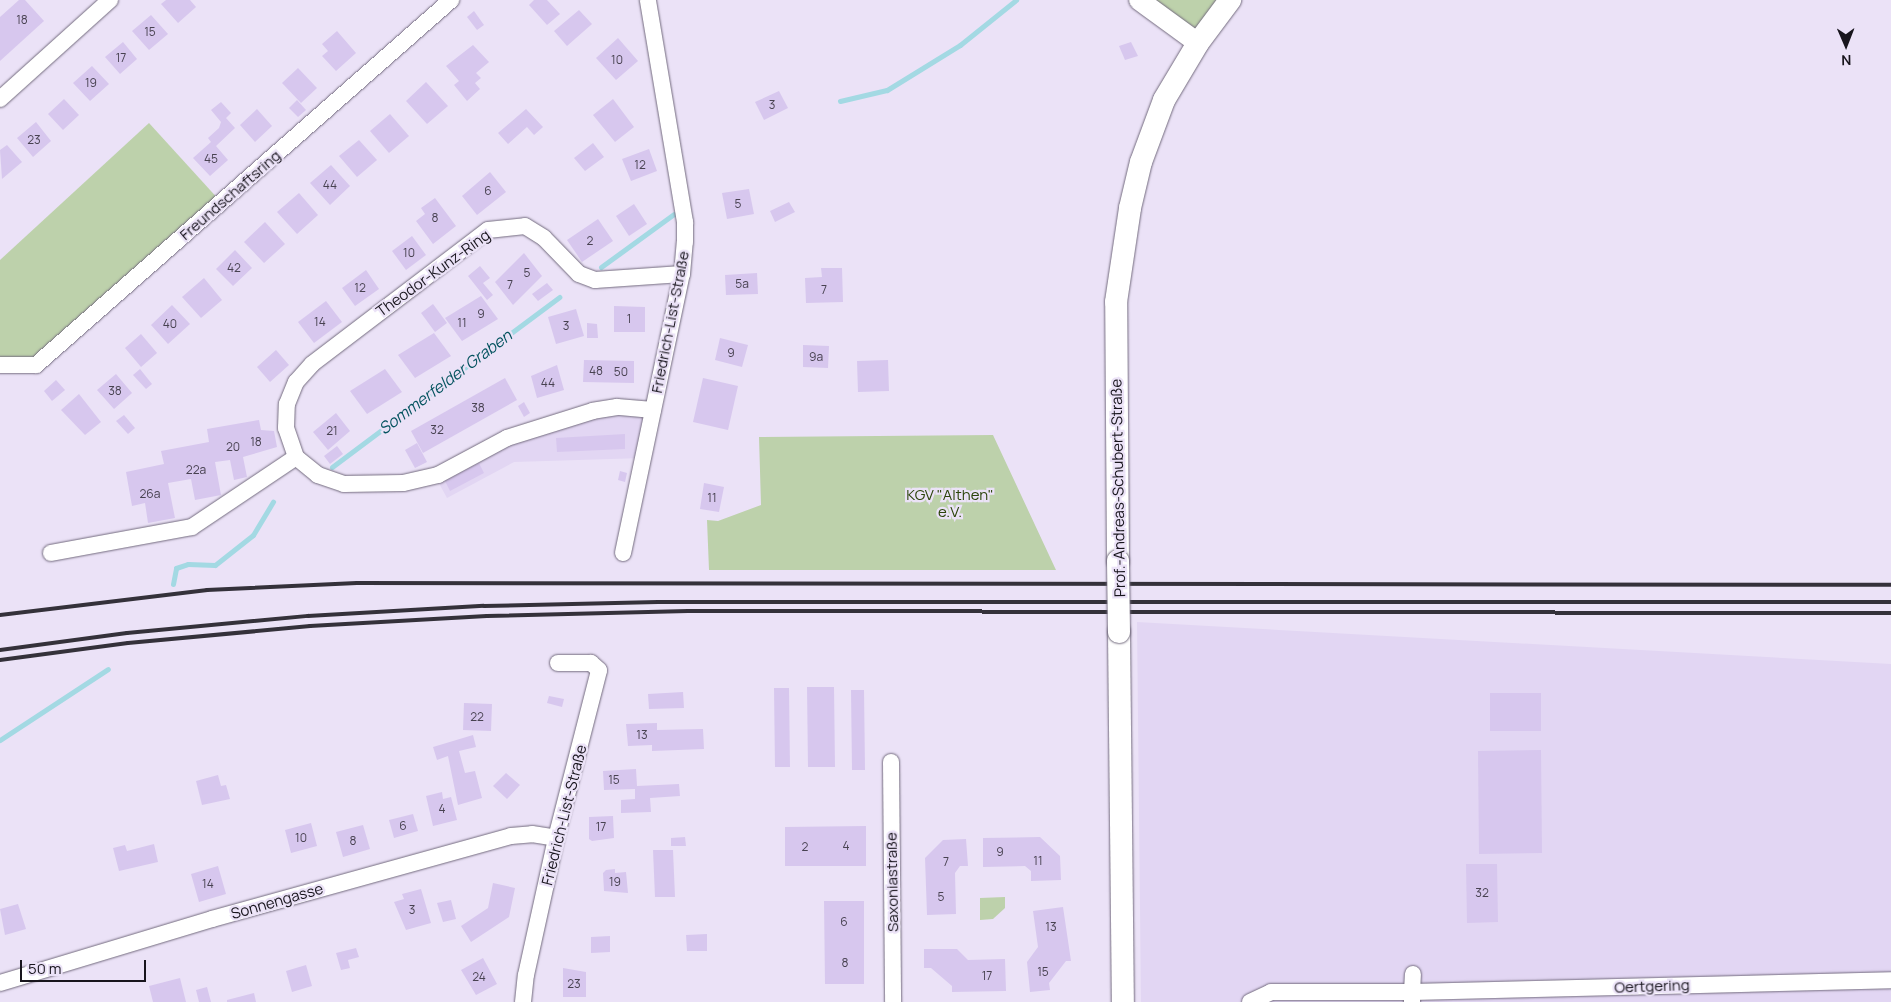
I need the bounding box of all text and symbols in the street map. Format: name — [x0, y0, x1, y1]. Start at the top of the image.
house number: 18 — [16, 13, 28, 27]
north arrow — [1821, 20, 1871, 70]
house number: 15 — [144, 25, 156, 39]
house number: 17 — [116, 51, 126, 65]
text: N — [1841, 51, 1851, 70]
house number: 10 — [611, 53, 623, 67]
house number: 19 — [85, 76, 97, 90]
house number: 3 — [769, 98, 775, 112]
house number: 23 — [27, 133, 41, 147]
street label: Freundschaftsring — [176, 146, 284, 244]
house number: 45 — [204, 152, 218, 166]
house number: 12 — [634, 158, 646, 172]
house number: 44 — [323, 178, 337, 192]
house number: 6 — [484, 184, 492, 198]
house number: 5 — [735, 197, 741, 211]
house number: 8 — [432, 211, 438, 225]
street label: Theodor-Kunz-Ring — [373, 226, 493, 320]
house number: 2 — [587, 234, 593, 248]
house number: 10 — [403, 246, 415, 260]
street label: Friedrich-List-Straße — [647, 249, 693, 395]
house number: 42 — [227, 261, 241, 275]
house number: 5 — [524, 266, 530, 280]
house number: 5a — [735, 277, 749, 291]
house number: 7 — [507, 278, 513, 292]
house number: 12 — [354, 281, 366, 295]
house number: 7 — [821, 283, 827, 297]
house number: 9 — [477, 307, 485, 321]
house number: 1 — [627, 312, 631, 326]
house number: 14 — [314, 315, 326, 329]
house number: 11 — [457, 316, 467, 330]
house number: 40 — [163, 317, 177, 331]
house number: 3 — [563, 319, 569, 333]
water label: Sommerfelder Graben — [375, 326, 515, 438]
house number: 9 — [727, 346, 735, 360]
house number: 9a — [809, 350, 823, 364]
house number: 48 — [589, 364, 603, 378]
house number: 50 — [614, 365, 628, 379]
house number: 44 — [541, 376, 555, 390]
street label: Prof.-Andreas-Schubert-Straße — [1107, 379, 1129, 597]
house number: 38 — [108, 384, 122, 398]
house number: 38 — [471, 401, 485, 415]
house number: 32 — [430, 423, 444, 437]
house number: 21 — [326, 424, 338, 438]
house number: 18 — [250, 435, 262, 449]
house number: 20 — [226, 440, 240, 454]
house number: 22a — [186, 463, 206, 477]
park label: KGV "Althen" e.V. — [906, 485, 994, 520]
house number: 26a — [140, 487, 160, 501]
house number: 11 — [707, 491, 717, 505]
house number: 22 — [470, 710, 484, 724]
house number: 13 — [636, 728, 648, 742]
street label: Friedrich-List-Straße — [538, 743, 590, 887]
house number: 15 — [608, 773, 620, 787]
house number: 4 — [438, 802, 446, 816]
house number: 6 — [399, 819, 407, 833]
house number: 17 — [596, 820, 606, 834]
house number: 10 — [295, 831, 307, 845]
street label: Saxoniastraße — [882, 832, 902, 932]
house number: 8 — [350, 834, 356, 848]
house number: 4 — [842, 839, 850, 853]
house number: 2 — [802, 840, 808, 854]
house number: 9 — [996, 845, 1004, 859]
house number: 11 — [1033, 854, 1043, 868]
house number: 7 — [943, 855, 949, 869]
house number: 19 — [609, 875, 621, 889]
house number: 14 — [202, 877, 214, 891]
street label: Sonnengasse — [229, 879, 325, 923]
house number: 32 — [1475, 886, 1489, 900]
house number: 5 — [938, 890, 944, 904]
house number: 3 — [409, 903, 415, 917]
house number: 6 — [840, 915, 848, 929]
house number: 13 — [1045, 920, 1057, 934]
scale bar — [22, 950, 149, 982]
house number: 8 — [842, 956, 848, 970]
text: 50 m — [28, 958, 62, 979]
house number: 15 — [1037, 965, 1049, 979]
house number: 17 — [982, 969, 992, 983]
house number: 24 — [472, 970, 486, 984]
street label: Oertgering — [1614, 976, 1690, 996]
house number: 23 — [567, 977, 581, 991]

